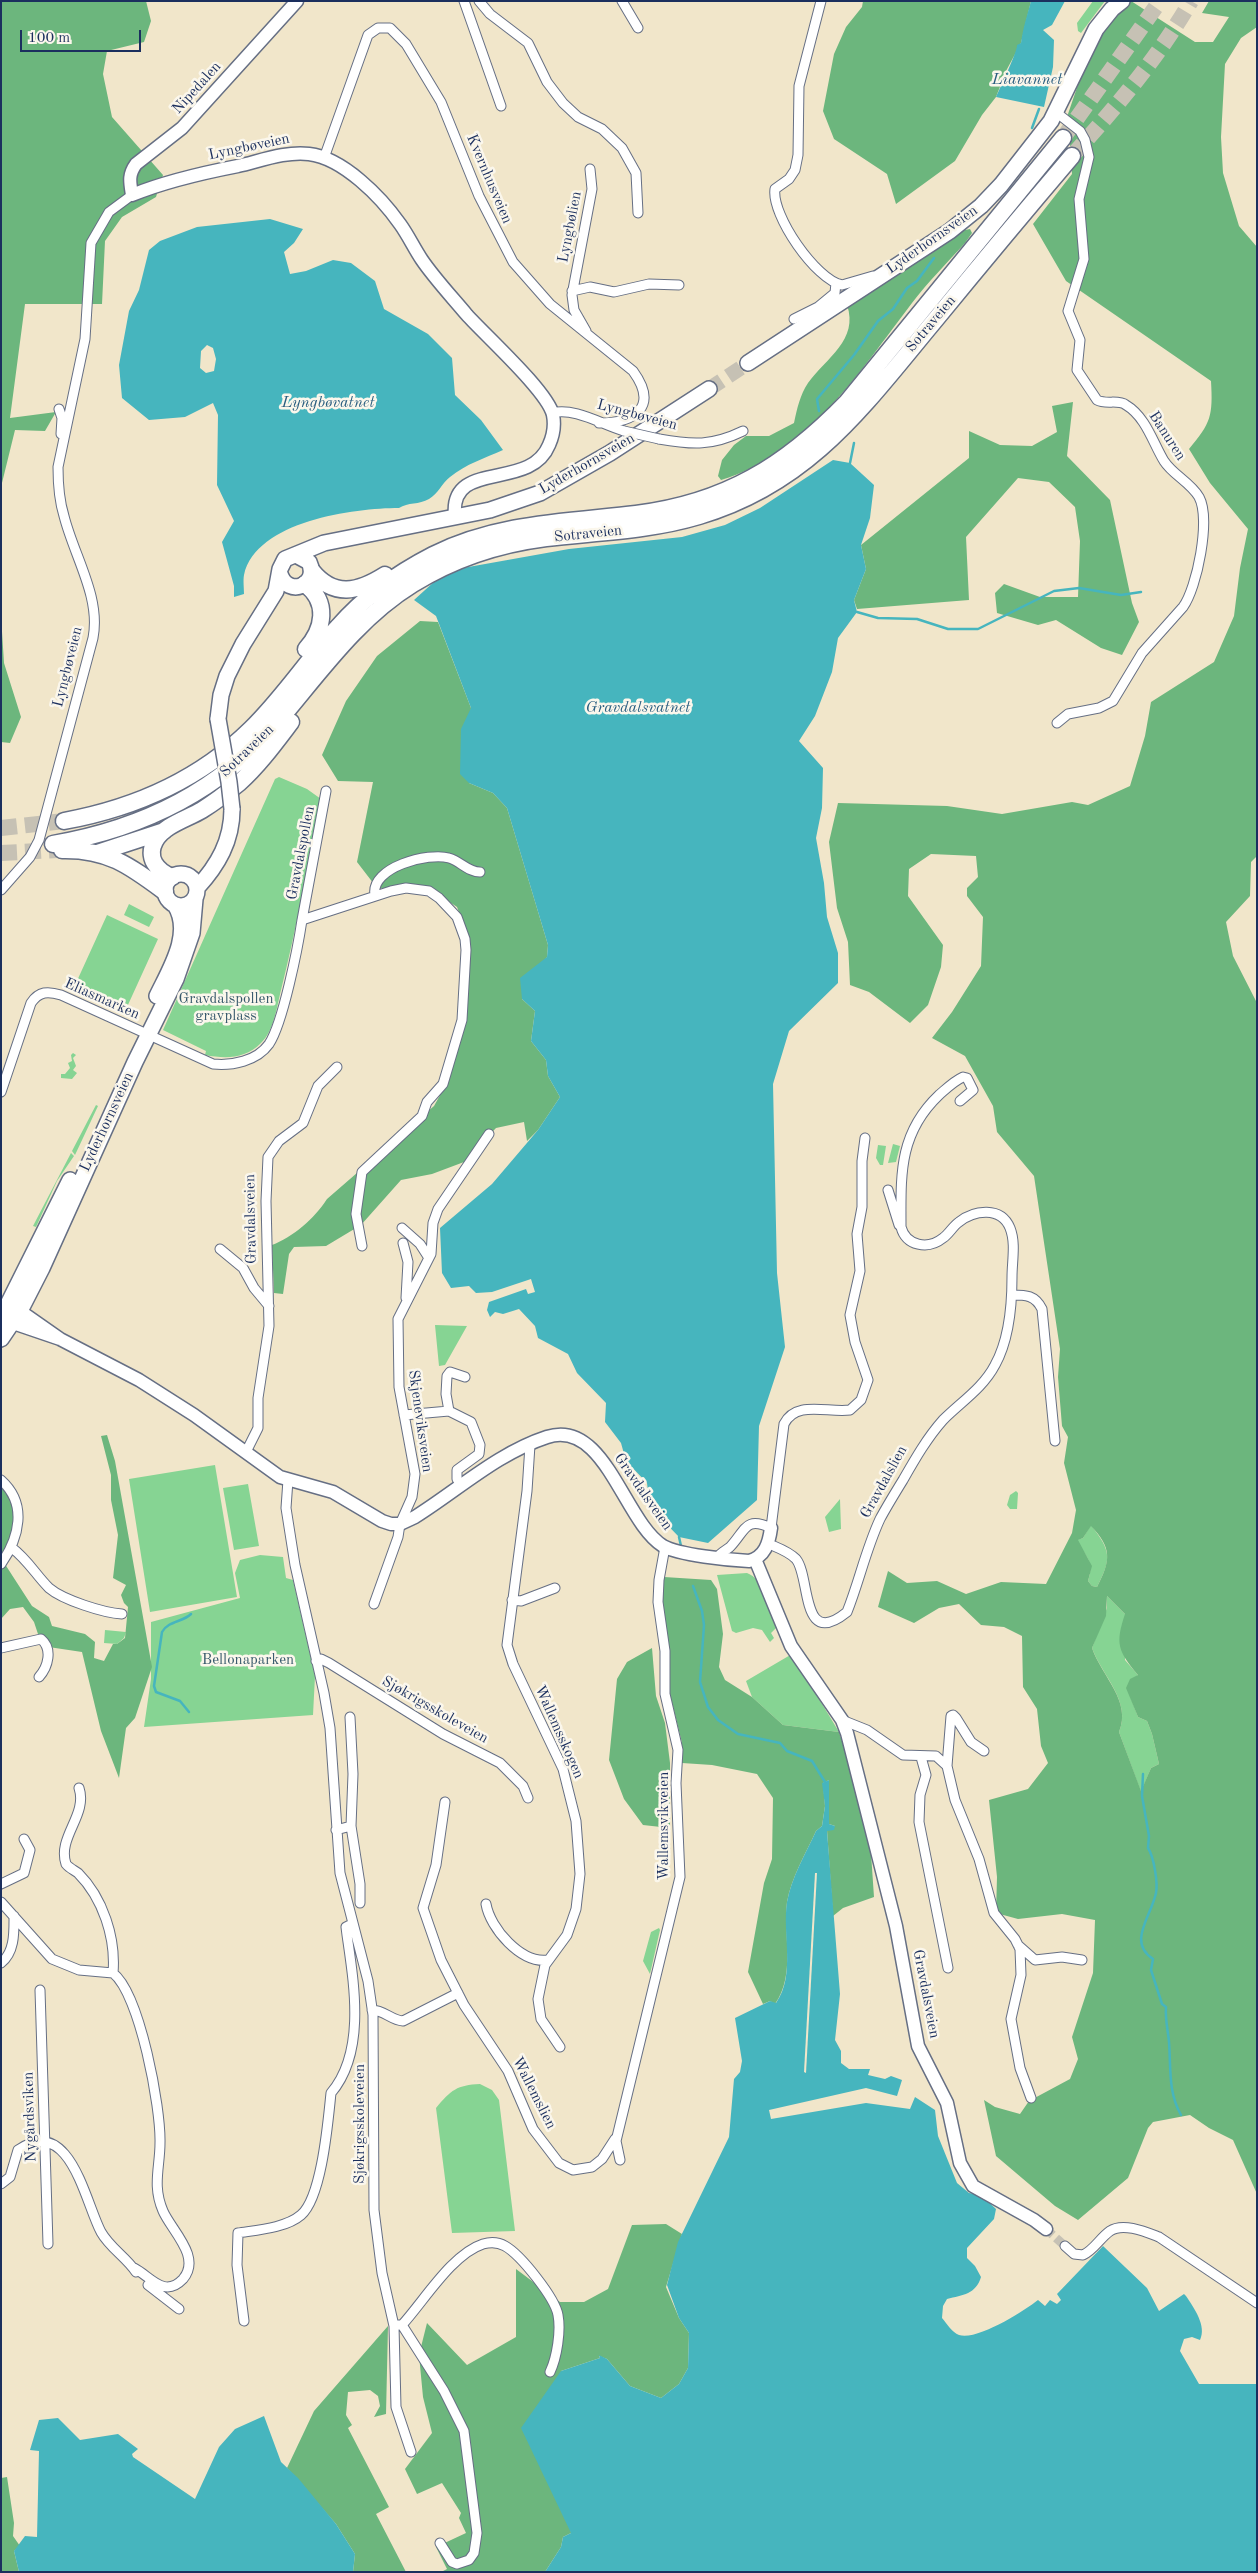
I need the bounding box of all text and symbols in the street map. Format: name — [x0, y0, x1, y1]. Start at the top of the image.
scale bar — [22, 20, 144, 52]
text: 100 m — [28, 31, 70, 46]
street label: Nipedalen — [169, 58, 225, 118]
water label: Liavannet — [992, 70, 1062, 90]
street label: Lyngbøveien — [207, 130, 291, 164]
street label: Kvernhusveien — [462, 131, 516, 227]
street label: Lyngbølien — [554, 190, 586, 264]
street label: Lyderhornsveien — [883, 202, 981, 278]
street label: Sotraveien — [902, 292, 960, 356]
water label: Lyngbøvatnet — [281, 393, 375, 413]
street label: Lyngbøveien — [595, 396, 679, 434]
street label: Banuren — [1144, 408, 1190, 464]
street label: Lyderhornsveien — [536, 429, 638, 499]
street label: Sotraveien — [553, 521, 623, 547]
street label: Lyngbøveien — [49, 625, 87, 709]
water label: Gravdalsvatnet — [586, 698, 690, 718]
street label: Sotraveien — [216, 721, 278, 781]
street label: Gravdalspollen — [283, 805, 319, 901]
street label: Eliasmarken — [62, 974, 142, 1024]
park label: Gravdalspollen gravplass — [178, 990, 274, 1025]
street label: Lyderhornsveien — [76, 1069, 138, 1175]
street label: Gravdalsveien — [241, 1174, 261, 1264]
street label: Skjeneviksveien — [404, 1369, 436, 1473]
street label: Gravdalslien — [857, 1443, 911, 1521]
street label: Gravdalsveien — [610, 1450, 676, 1534]
park label: Bellonaparken — [202, 1651, 294, 1669]
street label: Sjøkrigsskoleveien — [379, 1672, 491, 1748]
street label: Wallemsskogen — [530, 1682, 588, 1782]
street label: Wallemsvikveien — [655, 1772, 673, 1880]
street label: Gravdalsveien — [909, 1948, 943, 2040]
street label: Wallemslien — [508, 2054, 560, 2132]
street label: Sjøkrigsskoleveien — [351, 2064, 369, 2184]
street label: Nygårdsviken — [19, 2072, 41, 2162]

